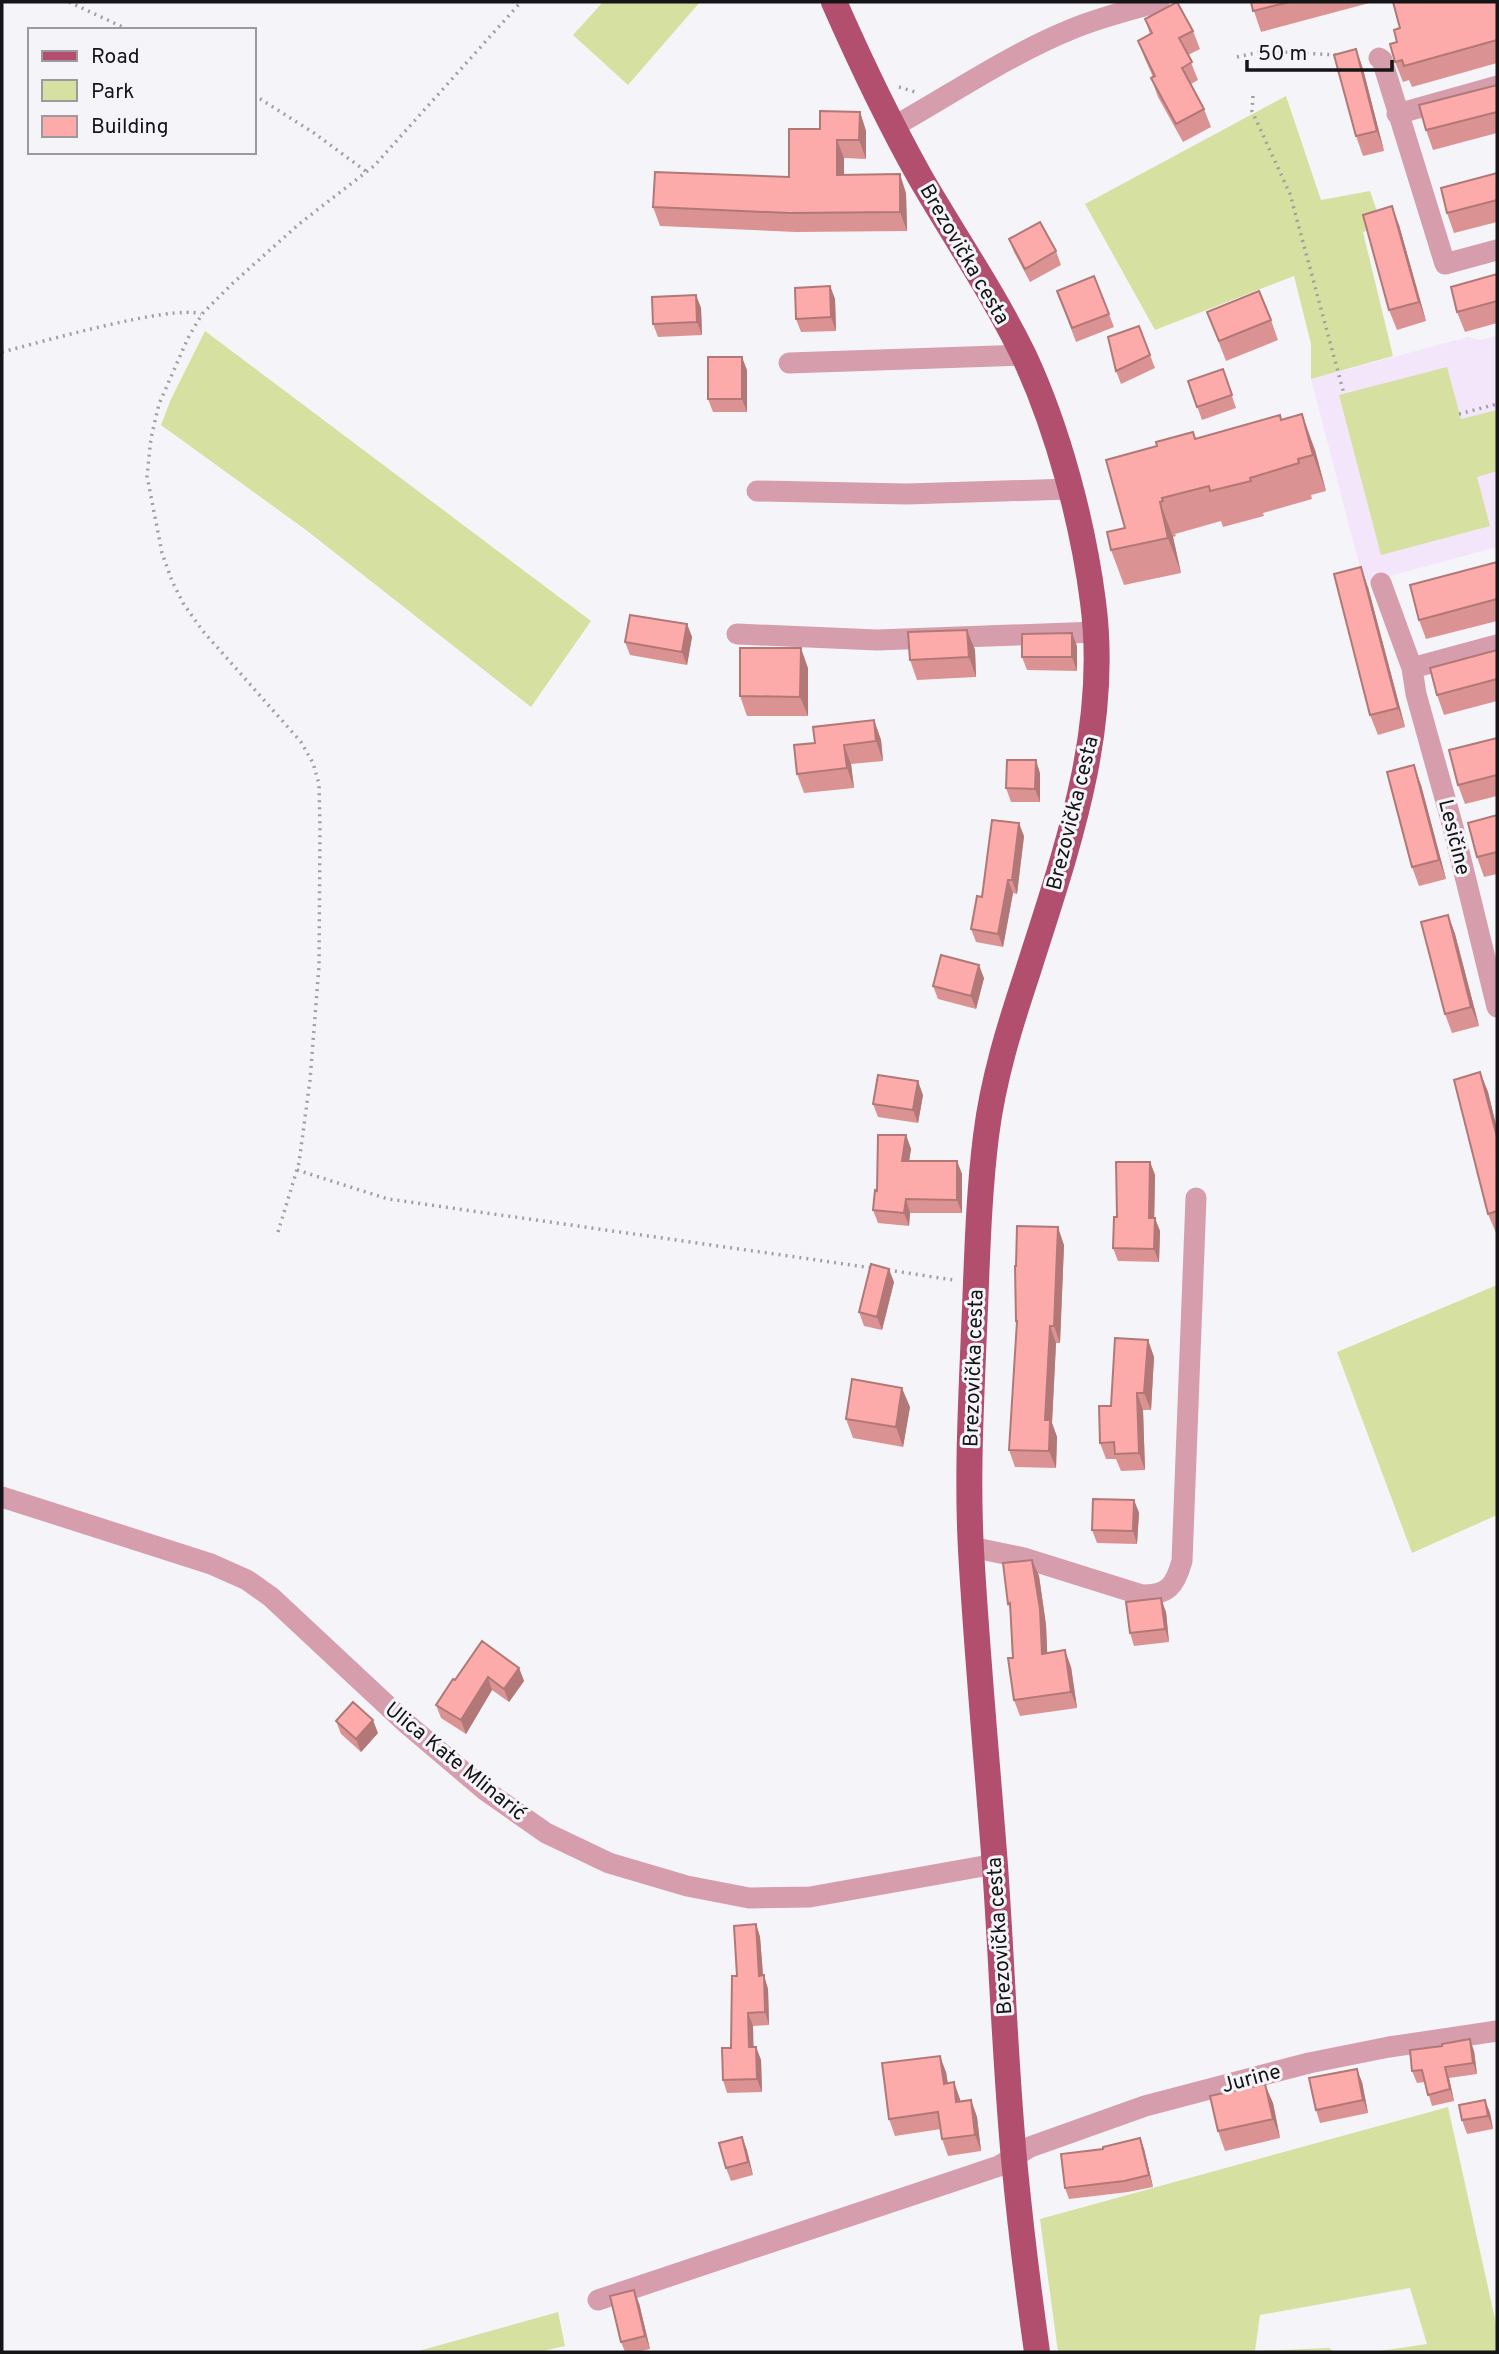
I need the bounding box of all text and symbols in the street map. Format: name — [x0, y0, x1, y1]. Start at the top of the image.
legend — [28, 28, 256, 154]
scale bar — [1247, 28, 1392, 72]
text: 50 m — [1258, 41, 1307, 68]
text: Road — [91, 44, 140, 71]
text: Park — [91, 79, 134, 106]
text: Building — [91, 114, 169, 141]
street label: Brezovička cesta — [913, 180, 1015, 330]
street label: Brezovička cesta — [1041, 733, 1106, 893]
street label: Lesičine — [1431, 797, 1476, 878]
street label: Brezovička cesta — [958, 1289, 991, 1447]
street label: Ulica Kate Mlinarić — [379, 1697, 531, 1828]
street label: Brezovička cesta — [982, 1856, 1019, 2016]
street label: Jurine — [1219, 2059, 1284, 2100]

